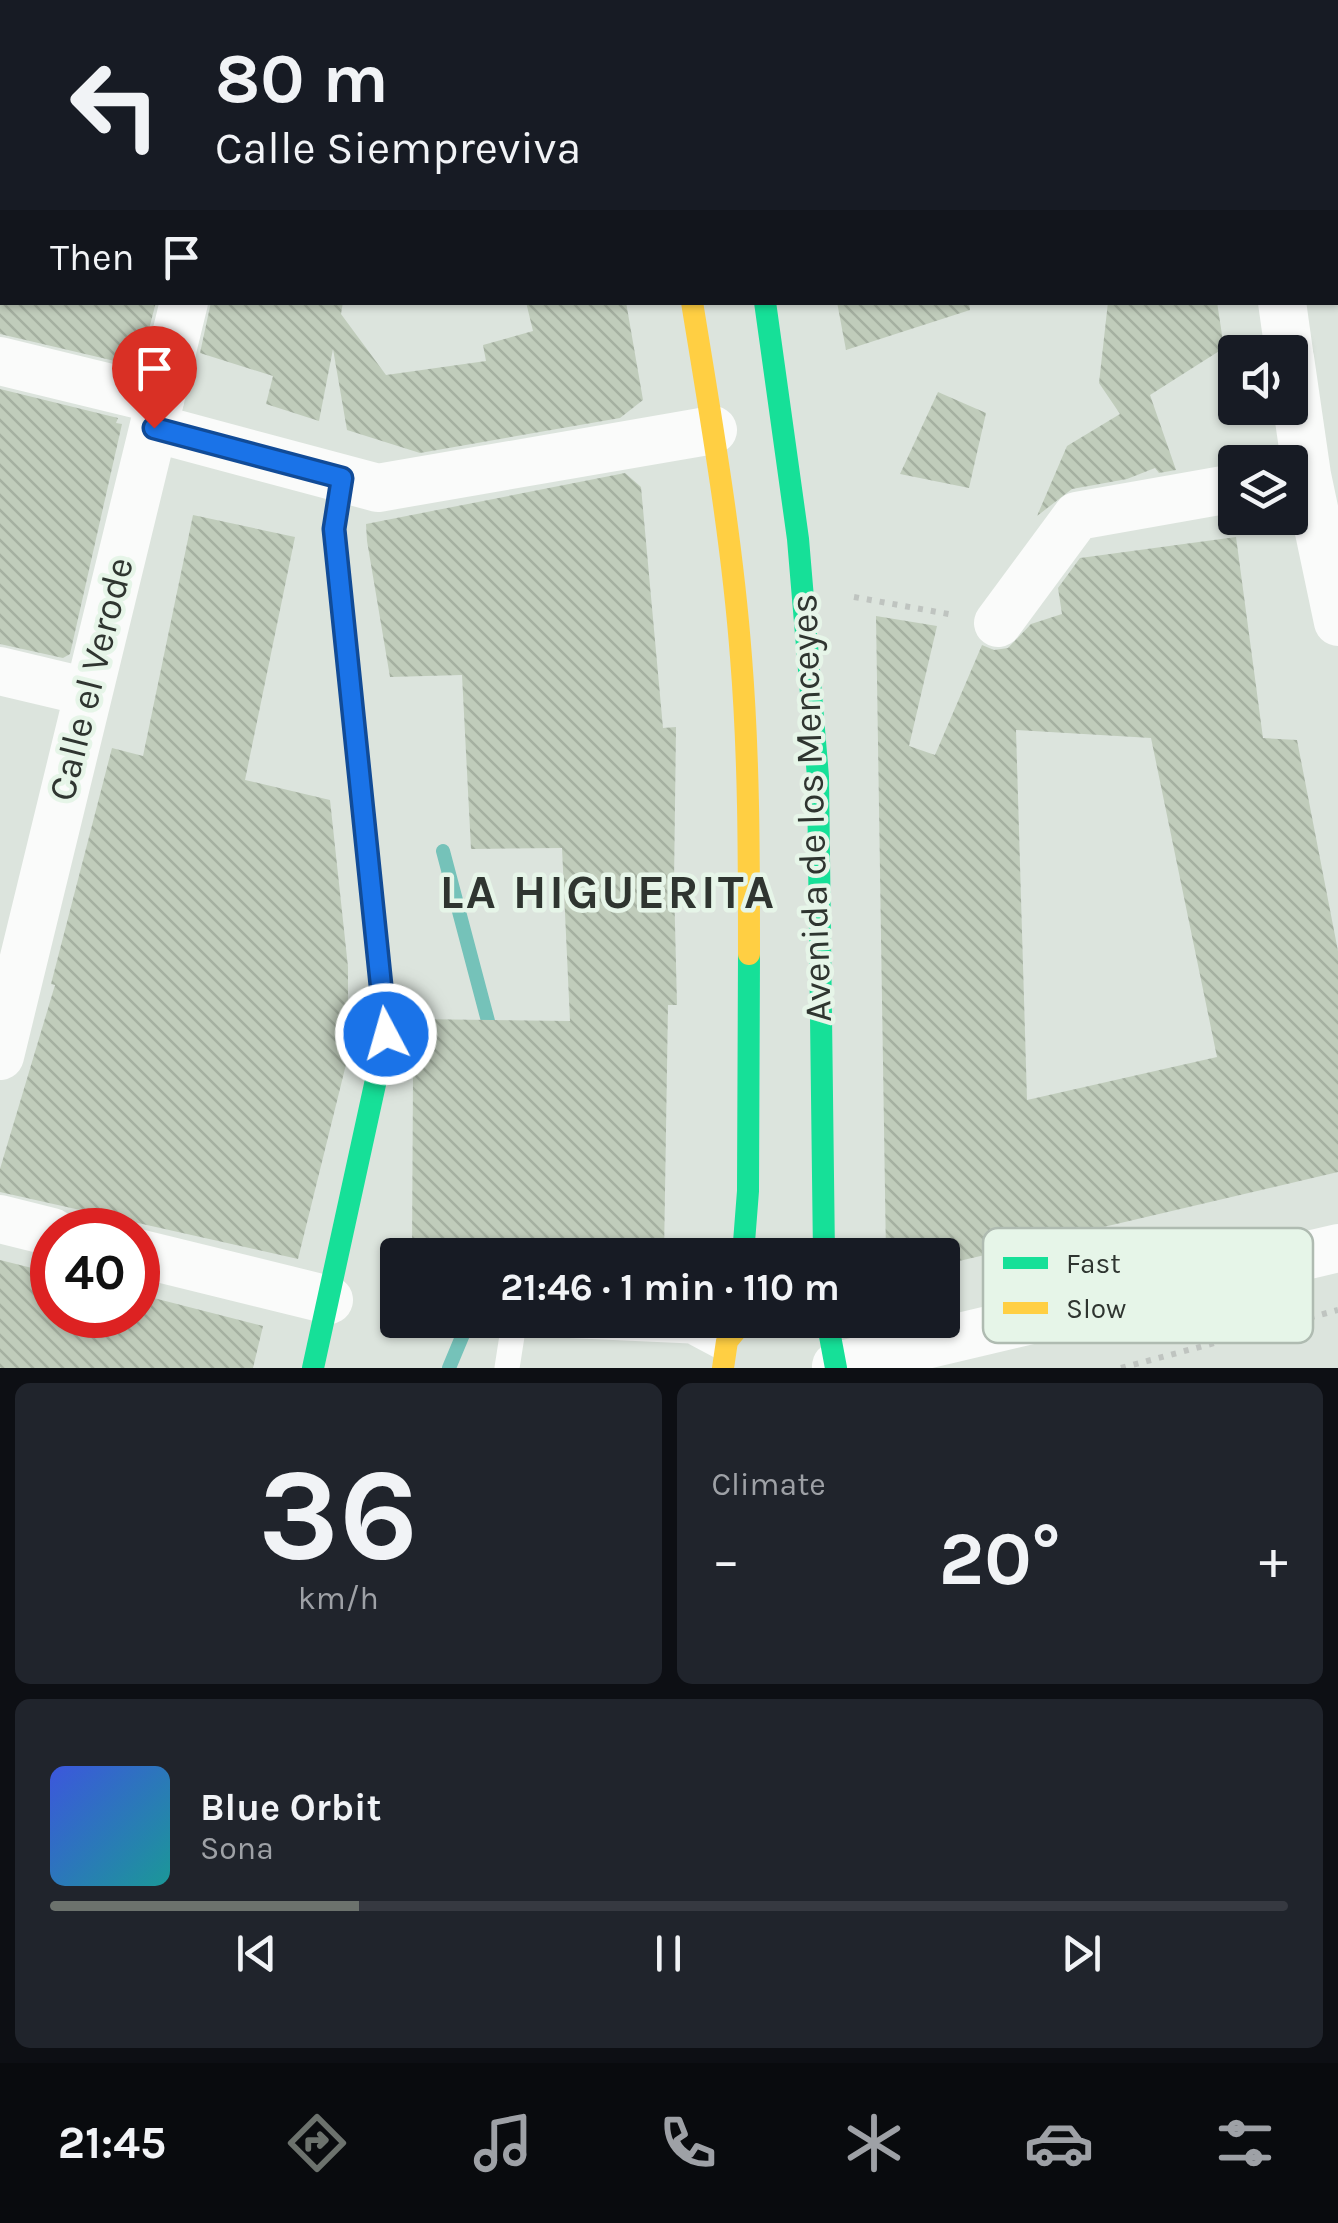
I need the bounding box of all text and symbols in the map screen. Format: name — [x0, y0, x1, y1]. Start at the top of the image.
text: 80 m — [215, 38, 389, 120]
icon: left — [50, 40, 180, 170]
text: Calle Siempreviva — [215, 122, 581, 174]
icon: arrive — [154, 230, 209, 285]
text: Then — [50, 235, 134, 280]
pin — [112, 326, 197, 429]
map controls — [1218, 335, 1308, 535]
button: sound — [1218, 335, 1308, 425]
icon: arrive — [127, 341, 182, 396]
button: layers — [1218, 445, 1308, 535]
street label: Calle el Verode — [39, 553, 143, 805]
street label: Avenida de los Menceyes — [781, 593, 841, 1023]
district label: LA HIGUERITA — [439, 864, 777, 920]
position arrow — [334, 982, 438, 1086]
speed limit sign: 40 — [30, 1208, 160, 1338]
legend — [983, 1228, 1313, 1343]
text: Fast — [1066, 1247, 1121, 1280]
text: 21:46 · 1 min · 110 m — [500, 1265, 840, 1310]
text: Slow — [1066, 1292, 1126, 1325]
text: 36 — [258, 1439, 418, 1591]
text: Climate — [712, 1466, 826, 1503]
text: 20° — [939, 1515, 1061, 1603]
text: − — [712, 1528, 740, 1592]
text: + — [1259, 1528, 1288, 1592]
text: km/h — [298, 1580, 379, 1617]
text: Blue Orbit — [200, 1785, 381, 1830]
text: Sona — [200, 1830, 274, 1867]
icon: previous — [229, 1926, 284, 1981]
icon: pause — [641, 1926, 696, 1981]
icon: next — [1054, 1926, 1109, 1981]
icon: directions — [282, 2108, 352, 2178]
icon: music — [468, 2108, 538, 2178]
icon: phone — [653, 2108, 723, 2178]
icon: climate — [839, 2108, 909, 2178]
icon: car — [1024, 2108, 1094, 2178]
icon: filters — [1210, 2108, 1280, 2178]
text: 21:45 — [58, 2117, 166, 2169]

